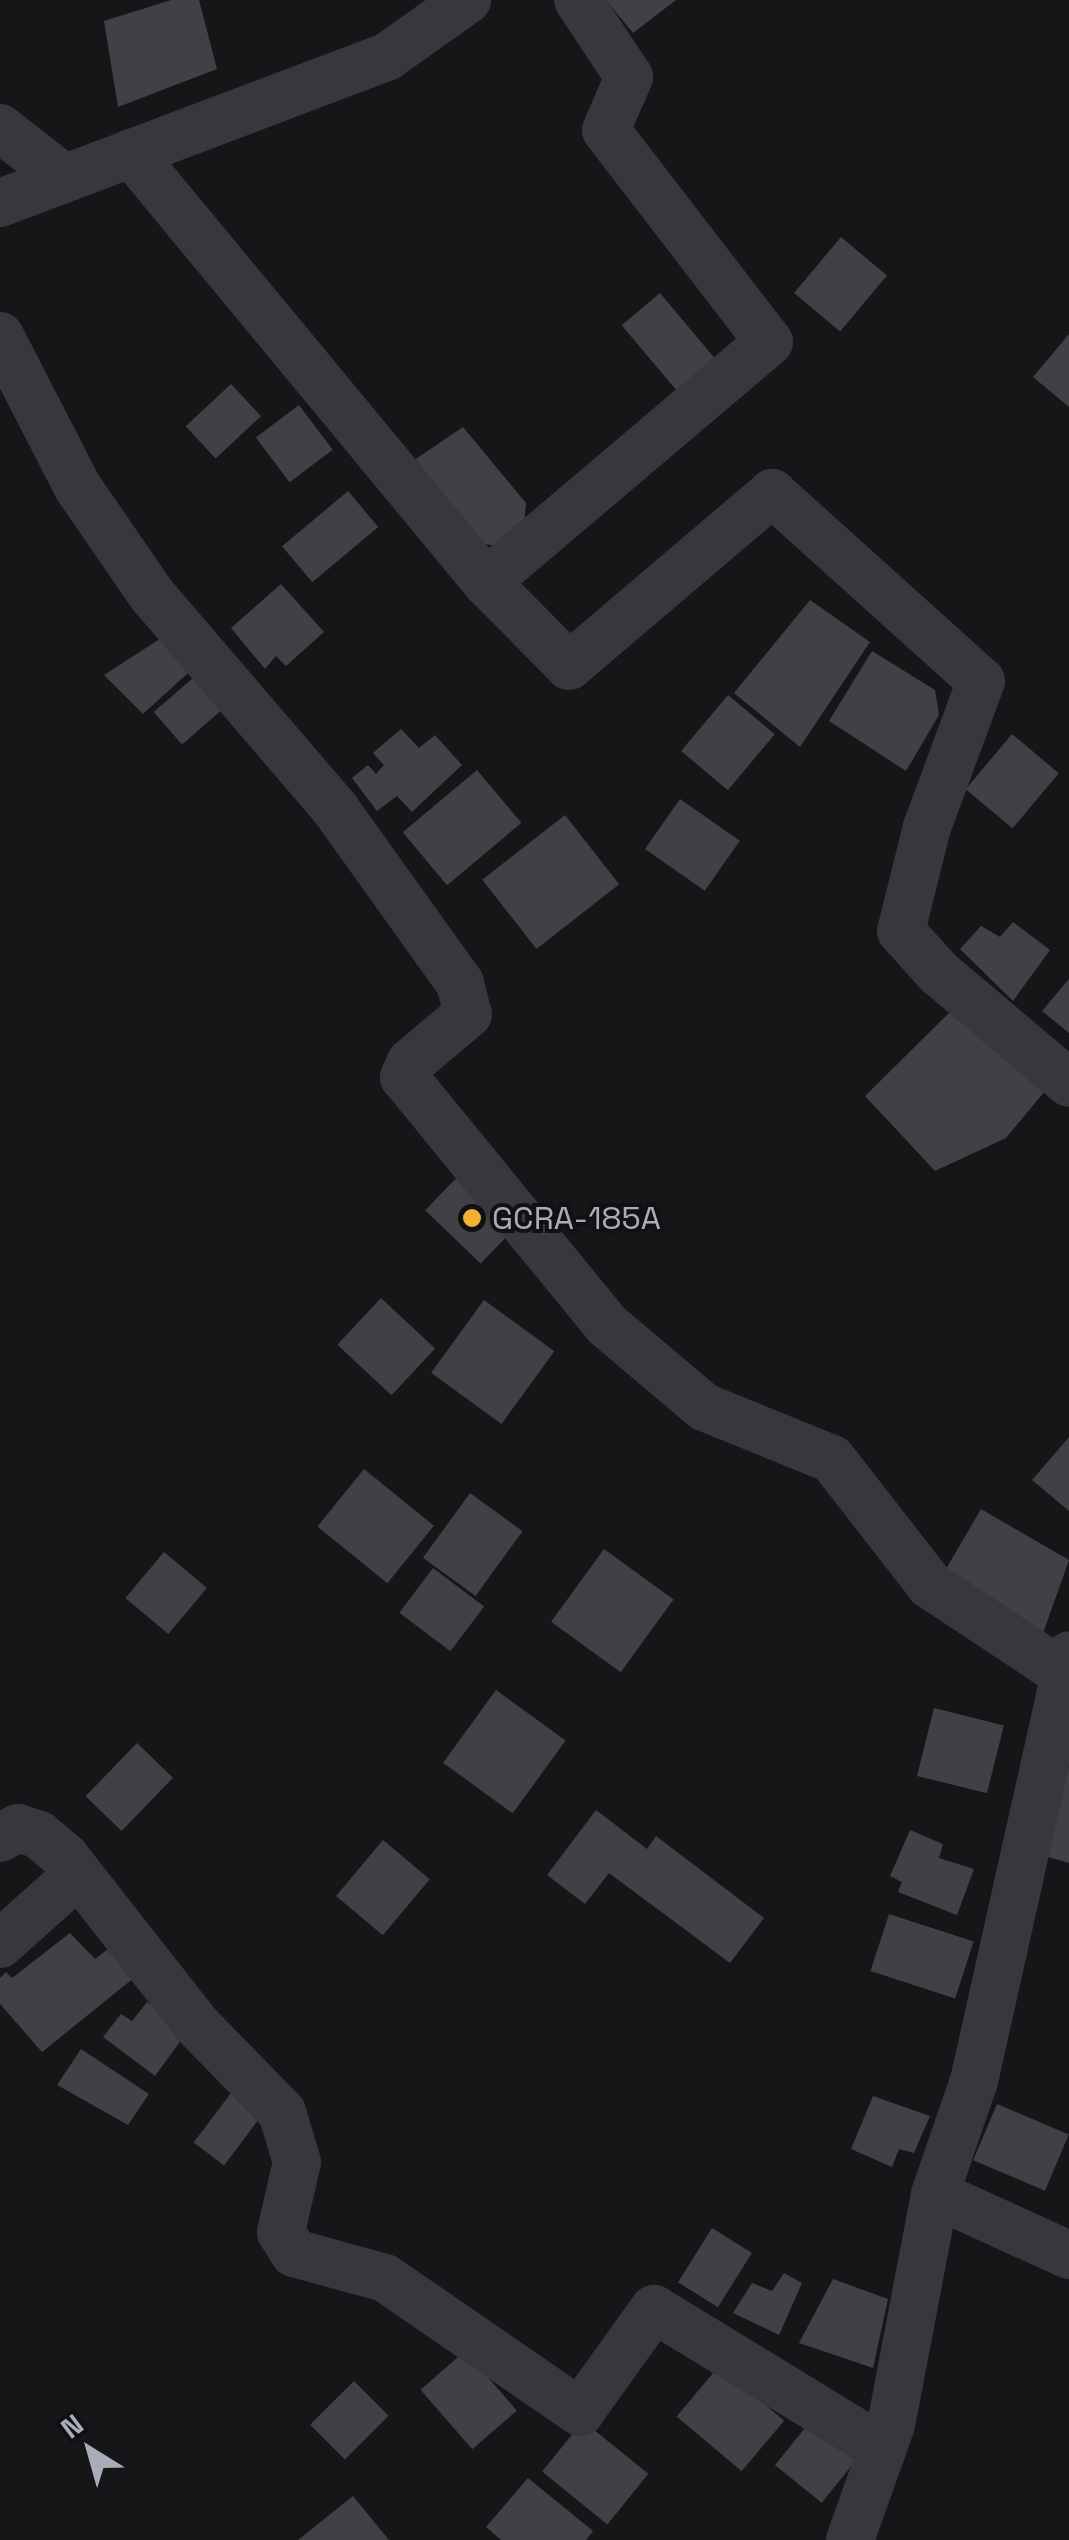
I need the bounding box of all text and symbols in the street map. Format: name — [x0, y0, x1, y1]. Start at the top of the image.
place label: GCRA-185A — [492, 1199, 661, 1237]
marker: GCRA-185A — [461, 1207, 483, 1229]
north arrow — [40, 2400, 140, 2500]
text: N — [54, 2406, 90, 2446]

